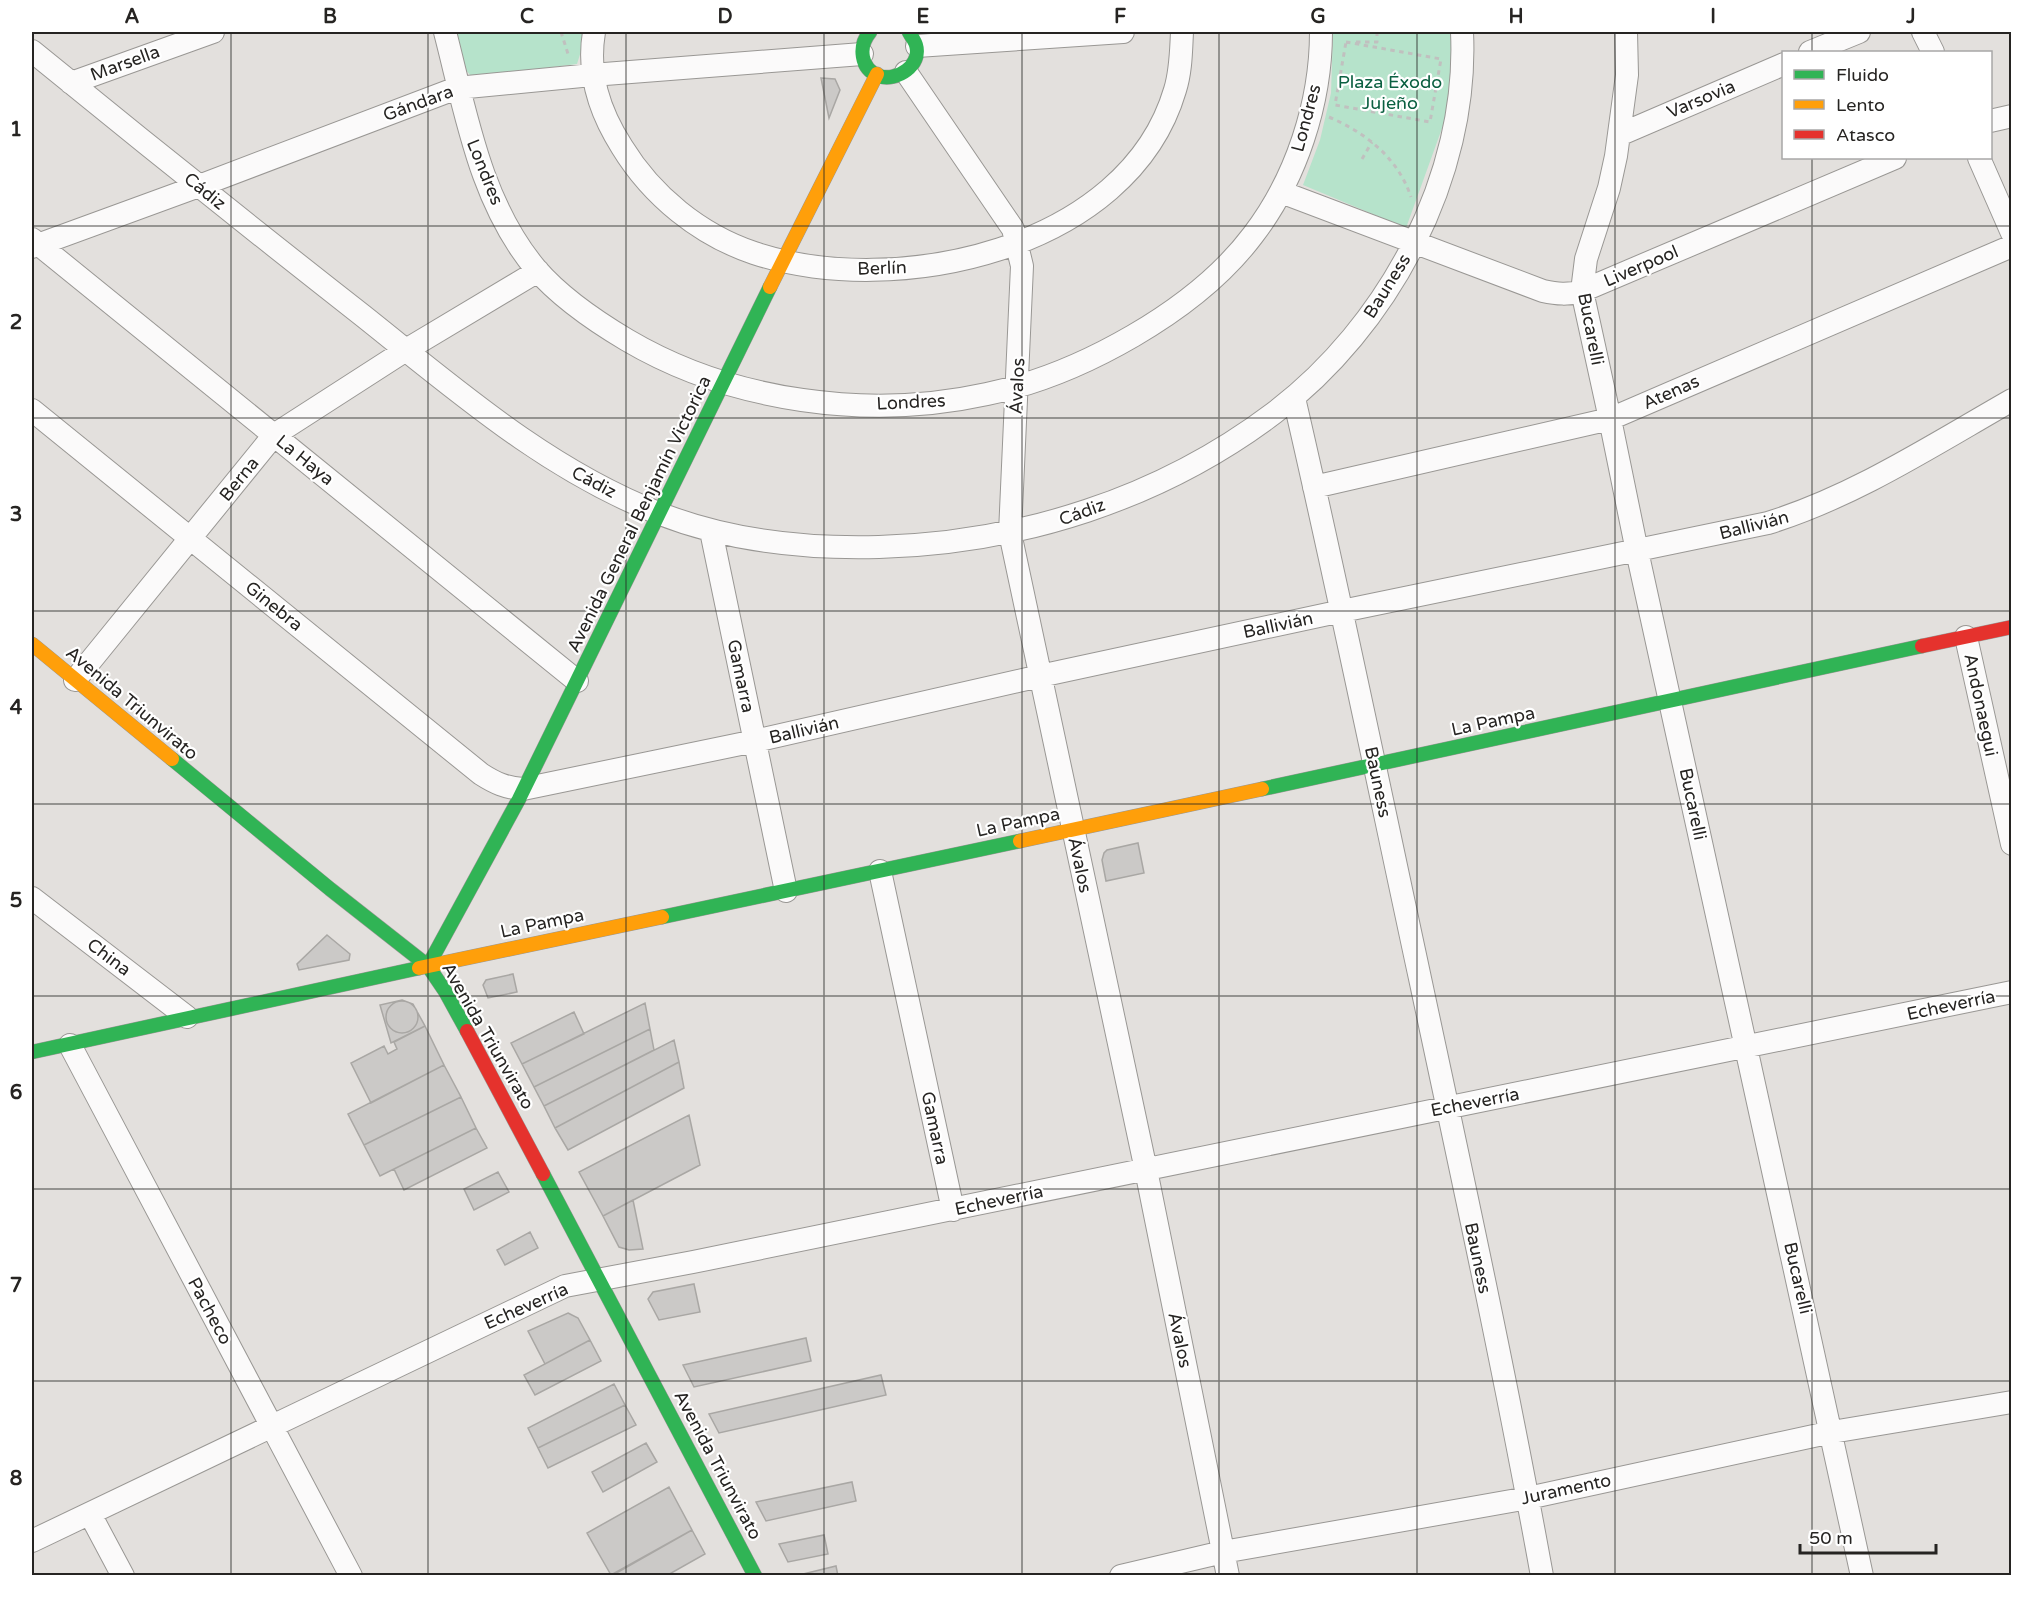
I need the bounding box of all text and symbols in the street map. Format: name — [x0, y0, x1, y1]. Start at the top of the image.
text: A — [125, 5, 140, 29]
text: B — [323, 5, 337, 29]
text: C — [520, 5, 534, 29]
text: D — [717, 5, 733, 29]
text: E — [917, 5, 930, 29]
text: F — [1114, 5, 1126, 29]
text: G — [1310, 5, 1326, 29]
text: H — [1508, 5, 1524, 29]
text: I — [1710, 5, 1716, 29]
text: J — [1905, 5, 1916, 29]
street label: Marsella — [87, 40, 163, 86]
legend — [1782, 51, 1992, 159]
text: Fluido — [1836, 64, 1889, 86]
park label: Plaza Éxodo Jujeño — [1338, 71, 1442, 114]
street label: Varsovia — [1664, 75, 1738, 123]
street label: Gándara — [380, 80, 456, 126]
street label: Londres — [1286, 82, 1326, 154]
text: Lento — [1836, 94, 1885, 116]
text: 1 — [10, 118, 22, 142]
text: Atasco — [1836, 124, 1895, 146]
street label: Londres — [462, 136, 508, 208]
street label: Cádiz — [180, 168, 230, 214]
street label: Liverpool — [1600, 240, 1682, 292]
street label: Bauness — [1359, 250, 1415, 322]
street label: Berlín — [857, 256, 907, 280]
street label: Bucarelli — [1573, 291, 1609, 367]
text: 2 — [10, 311, 22, 335]
street label: Ávalos — [1005, 357, 1029, 415]
street label: Atenas — [1639, 370, 1703, 414]
street label: Avenida General Benjamín Victorica — [562, 372, 716, 656]
street label: Londres — [876, 389, 946, 415]
street label: La Haya — [272, 430, 338, 490]
street label: Berna — [215, 452, 263, 506]
street label: Cádiz — [568, 461, 620, 503]
street label: Cádiz — [1056, 494, 1108, 530]
text: 3 — [10, 503, 22, 527]
street label: Ballivián — [1717, 506, 1791, 544]
street label: Ginebra — [241, 576, 307, 636]
street label: Ballivián — [1241, 607, 1315, 643]
street label: Gamarra — [723, 637, 759, 715]
street label: Avenida Triunvirato — [62, 641, 203, 765]
street label: Andonaegui — [1959, 652, 2003, 758]
text: 4 — [10, 696, 23, 720]
street label: La Pampa — [1449, 701, 1537, 741]
street label: Ballivián — [767, 711, 841, 749]
street label: Bauness — [1360, 745, 1396, 819]
street label: Bucarelli — [1675, 766, 1711, 842]
street label: La Pampa — [974, 802, 1062, 842]
street label: Ávalos — [1063, 835, 1097, 895]
text: 5 — [10, 889, 22, 913]
street label: La Pampa — [498, 903, 586, 943]
street label: China — [83, 933, 135, 981]
street label: Avenida Triunvirato — [437, 959, 539, 1113]
street label: Echeverría — [1905, 985, 1997, 1025]
text: 6 — [10, 1081, 22, 1105]
street label: Echeverría — [1429, 1083, 1521, 1121]
street label: Gamarra — [917, 1089, 953, 1167]
street label: Echeverría — [953, 1180, 1045, 1220]
street label: Bauness — [1460, 1221, 1496, 1295]
street label: Bucarelli — [1779, 1240, 1817, 1316]
text: 7 — [10, 1274, 22, 1298]
street label: Pacheco — [183, 1274, 237, 1348]
street label: Echeverría — [480, 1278, 572, 1334]
street label: Ávalos — [1163, 1310, 1197, 1370]
street label: Avenida Triunvirato — [669, 1387, 767, 1543]
text: 8 — [10, 1467, 22, 1491]
street label: Juramento — [1519, 1469, 1613, 1509]
scale bar — [1800, 1517, 1936, 1555]
text: 50 m — [1809, 1527, 1853, 1549]

